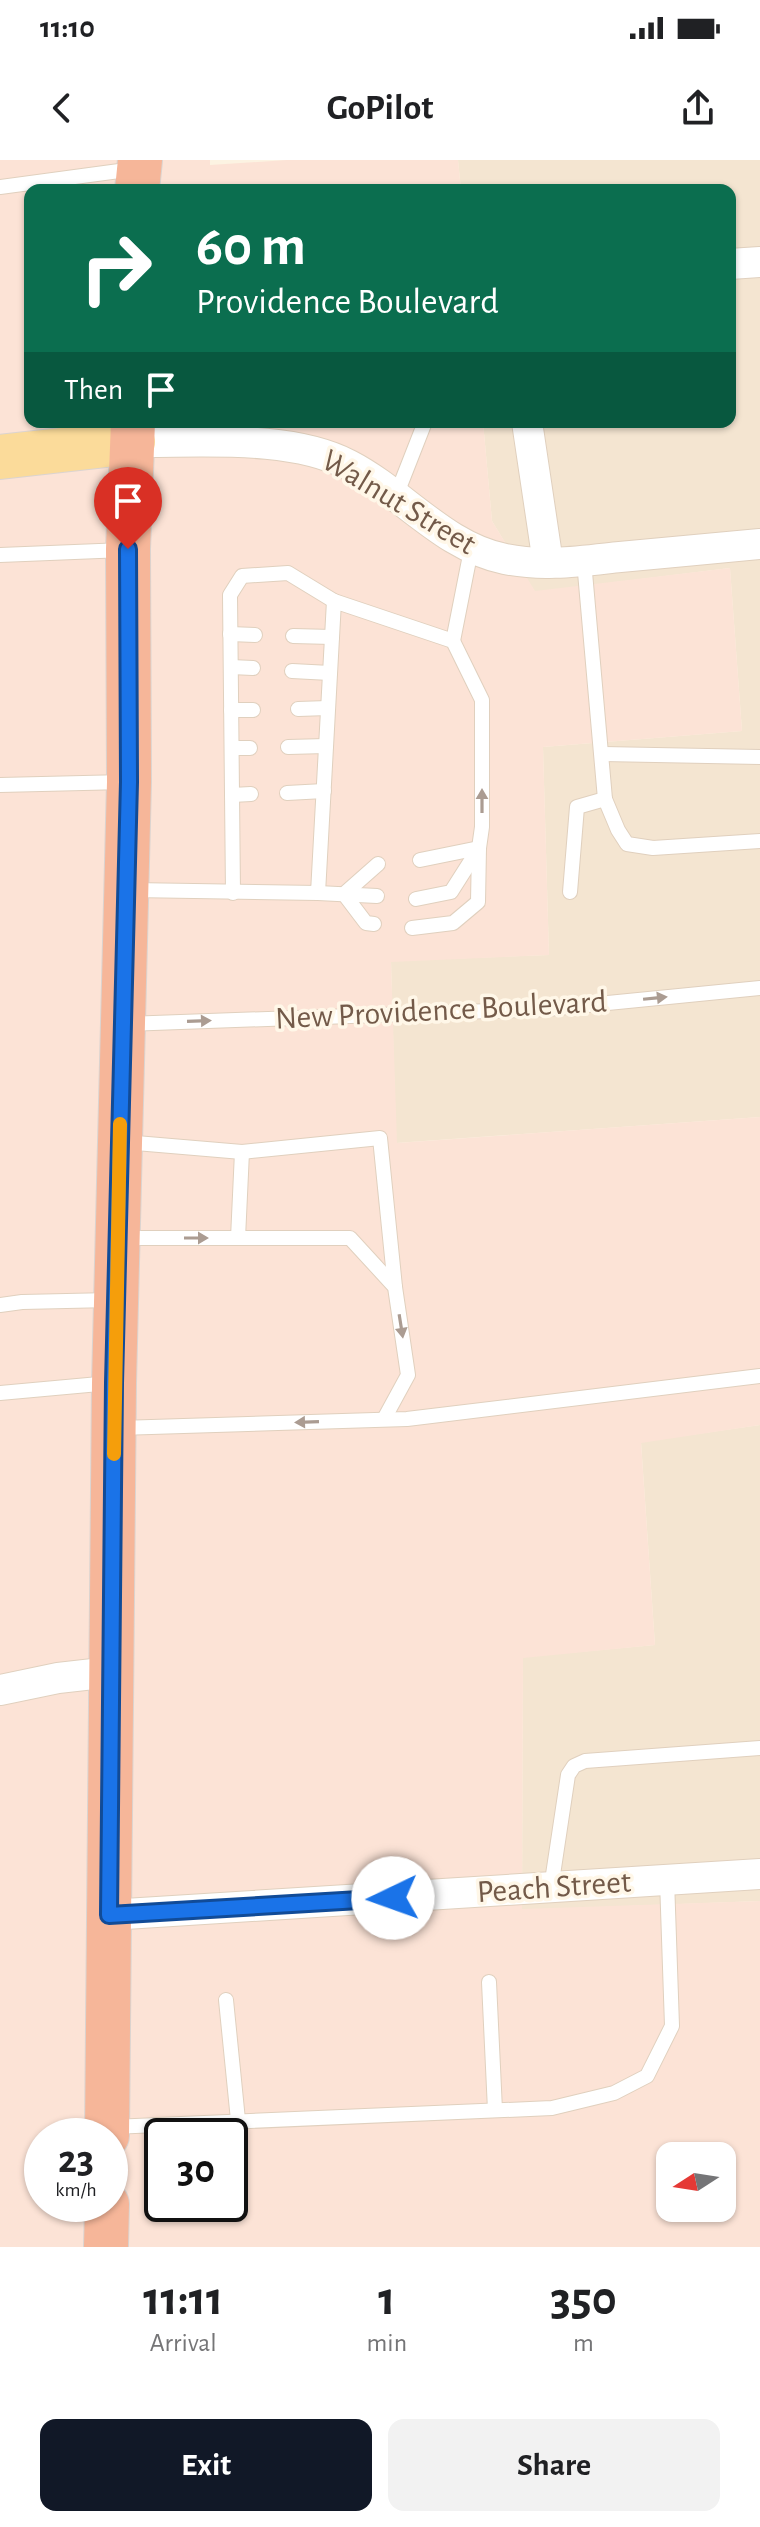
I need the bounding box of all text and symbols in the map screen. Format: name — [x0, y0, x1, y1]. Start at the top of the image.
text: 11:10 — [40, 13, 95, 43]
icon: back — [40, 86, 84, 130]
icon: share — [676, 86, 720, 130]
text: GoPilot — [327, 90, 433, 126]
icon: right — [64, 216, 168, 320]
text: 60 m — [196, 219, 306, 275]
text: Providence Boulevard — [196, 284, 499, 320]
icon: arrive — [139, 368, 183, 412]
text: Then — [64, 375, 123, 405]
street label: Walnut Street — [317, 444, 481, 560]
pin — [94, 467, 162, 549]
icon: arrive — [106, 479, 150, 523]
one-way arrow — [476, 788, 488, 813]
street label: New Providence Boulevard — [274, 985, 608, 1035]
one-way arrow — [643, 992, 668, 1005]
one-way arrow — [187, 1014, 212, 1027]
one-way arrow — [184, 1232, 209, 1244]
one-way arrow — [395, 1314, 407, 1339]
one-way arrow — [294, 1416, 319, 1429]
position arrow — [351, 1856, 435, 1940]
street label: Peach Street — [476, 1866, 632, 1908]
speed limit sign: 30 — [144, 2118, 248, 2222]
text: 23 — [58, 2140, 94, 2180]
north arrow — [656, 2142, 736, 2222]
map controls — [656, 2142, 736, 2222]
text: km/h — [55, 2180, 97, 2200]
text: 11:11 — [143, 2276, 223, 2324]
text: 1 — [378, 2276, 395, 2324]
text: 350 — [550, 2276, 617, 2324]
text: Arrival — [150, 2330, 217, 2356]
text: min — [367, 2330, 407, 2356]
text: m — [573, 2330, 594, 2356]
button: Exit — [40, 2419, 372, 2511]
button: Share — [388, 2419, 720, 2511]

